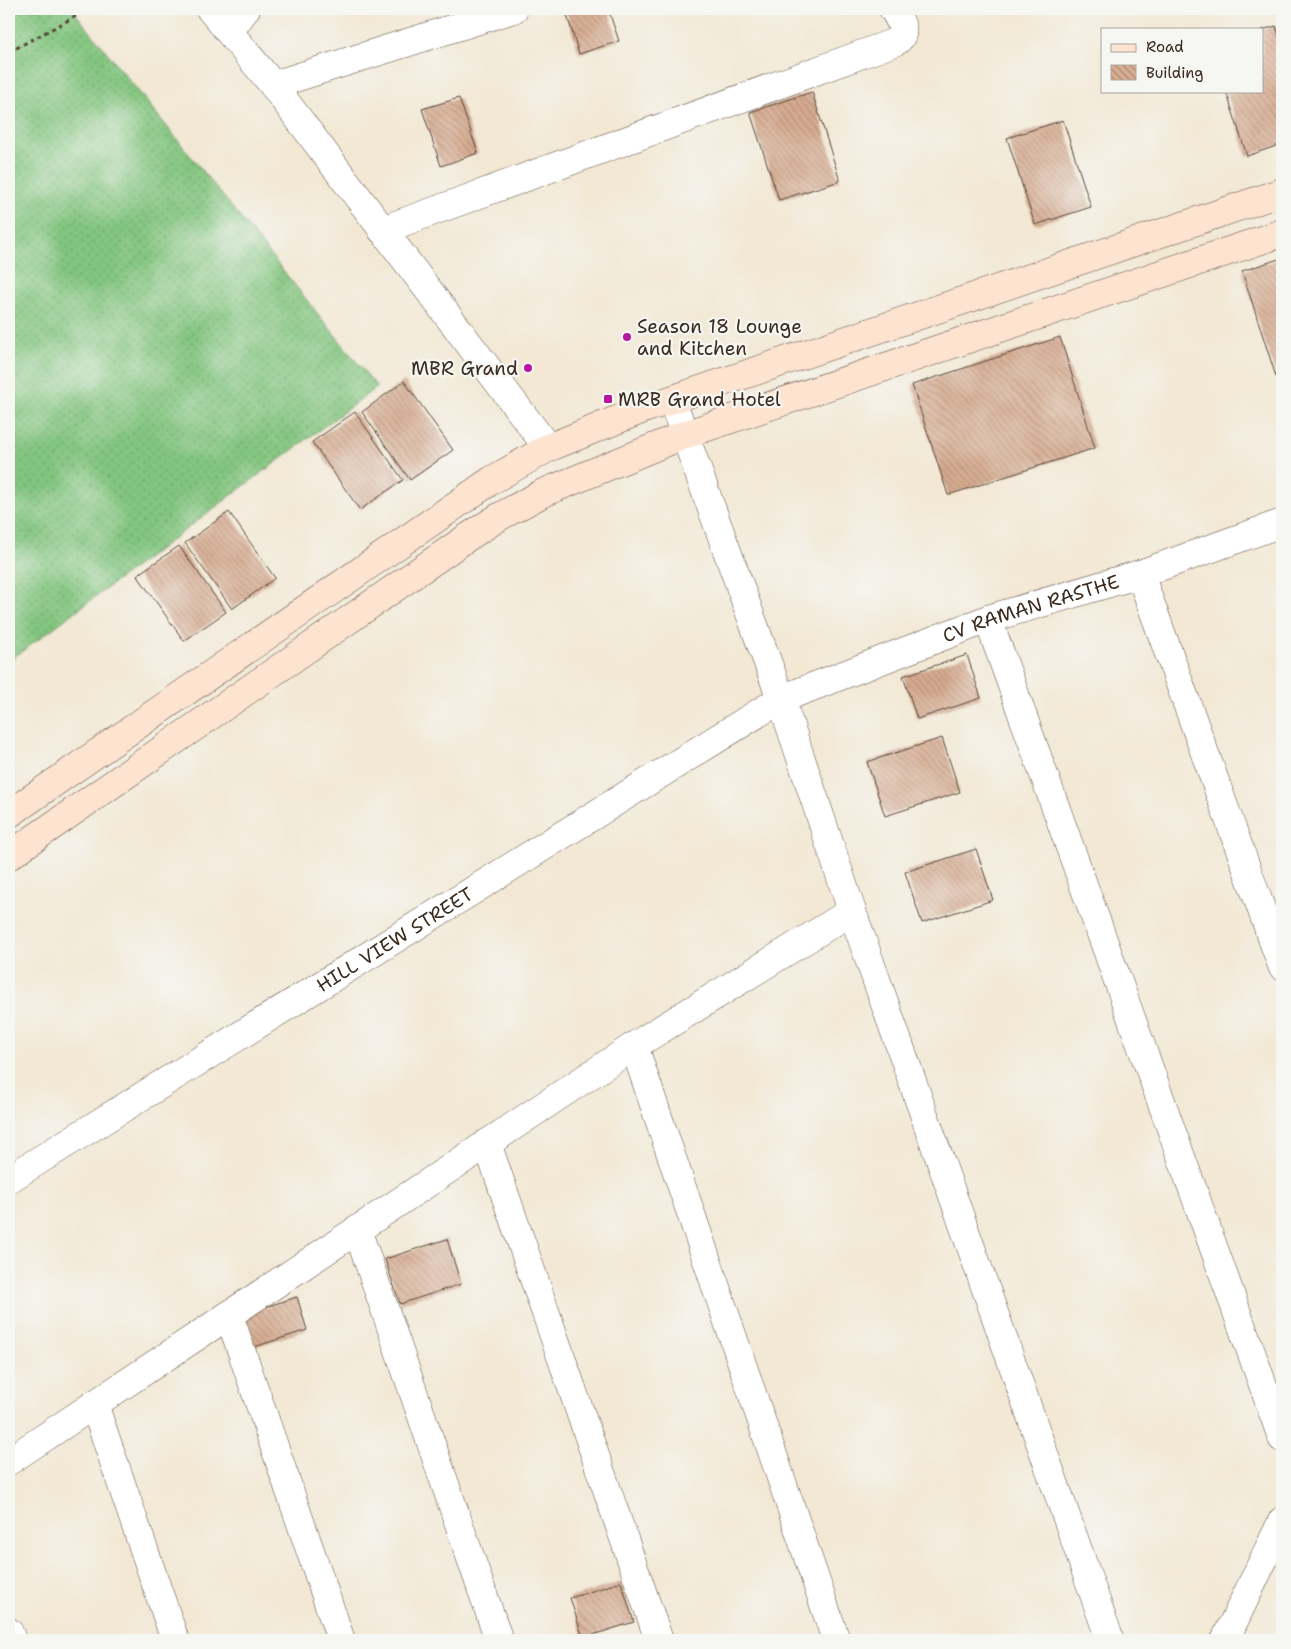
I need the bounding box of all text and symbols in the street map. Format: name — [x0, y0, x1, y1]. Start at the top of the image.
legend — [1101, 28, 1264, 92]
text: Road — [1146, 37, 1184, 57]
text: Building — [1146, 63, 1203, 83]
place label: Season 18 Lounge and Kitchen — [637, 314, 802, 361]
marker: Season 18 Lounge and Kitchen — [621, 331, 633, 343]
place label: MBR Grand — [411, 356, 518, 381]
marker: MBR Grand — [522, 362, 534, 374]
place label: MRB Grand Hotel — [618, 387, 781, 412]
marker: MRB Grand Hotel — [602, 393, 614, 405]
street label: CV RAMAN RASTHE — [939, 568, 1122, 648]
street label: HILL VIEW STREET — [311, 881, 478, 997]

